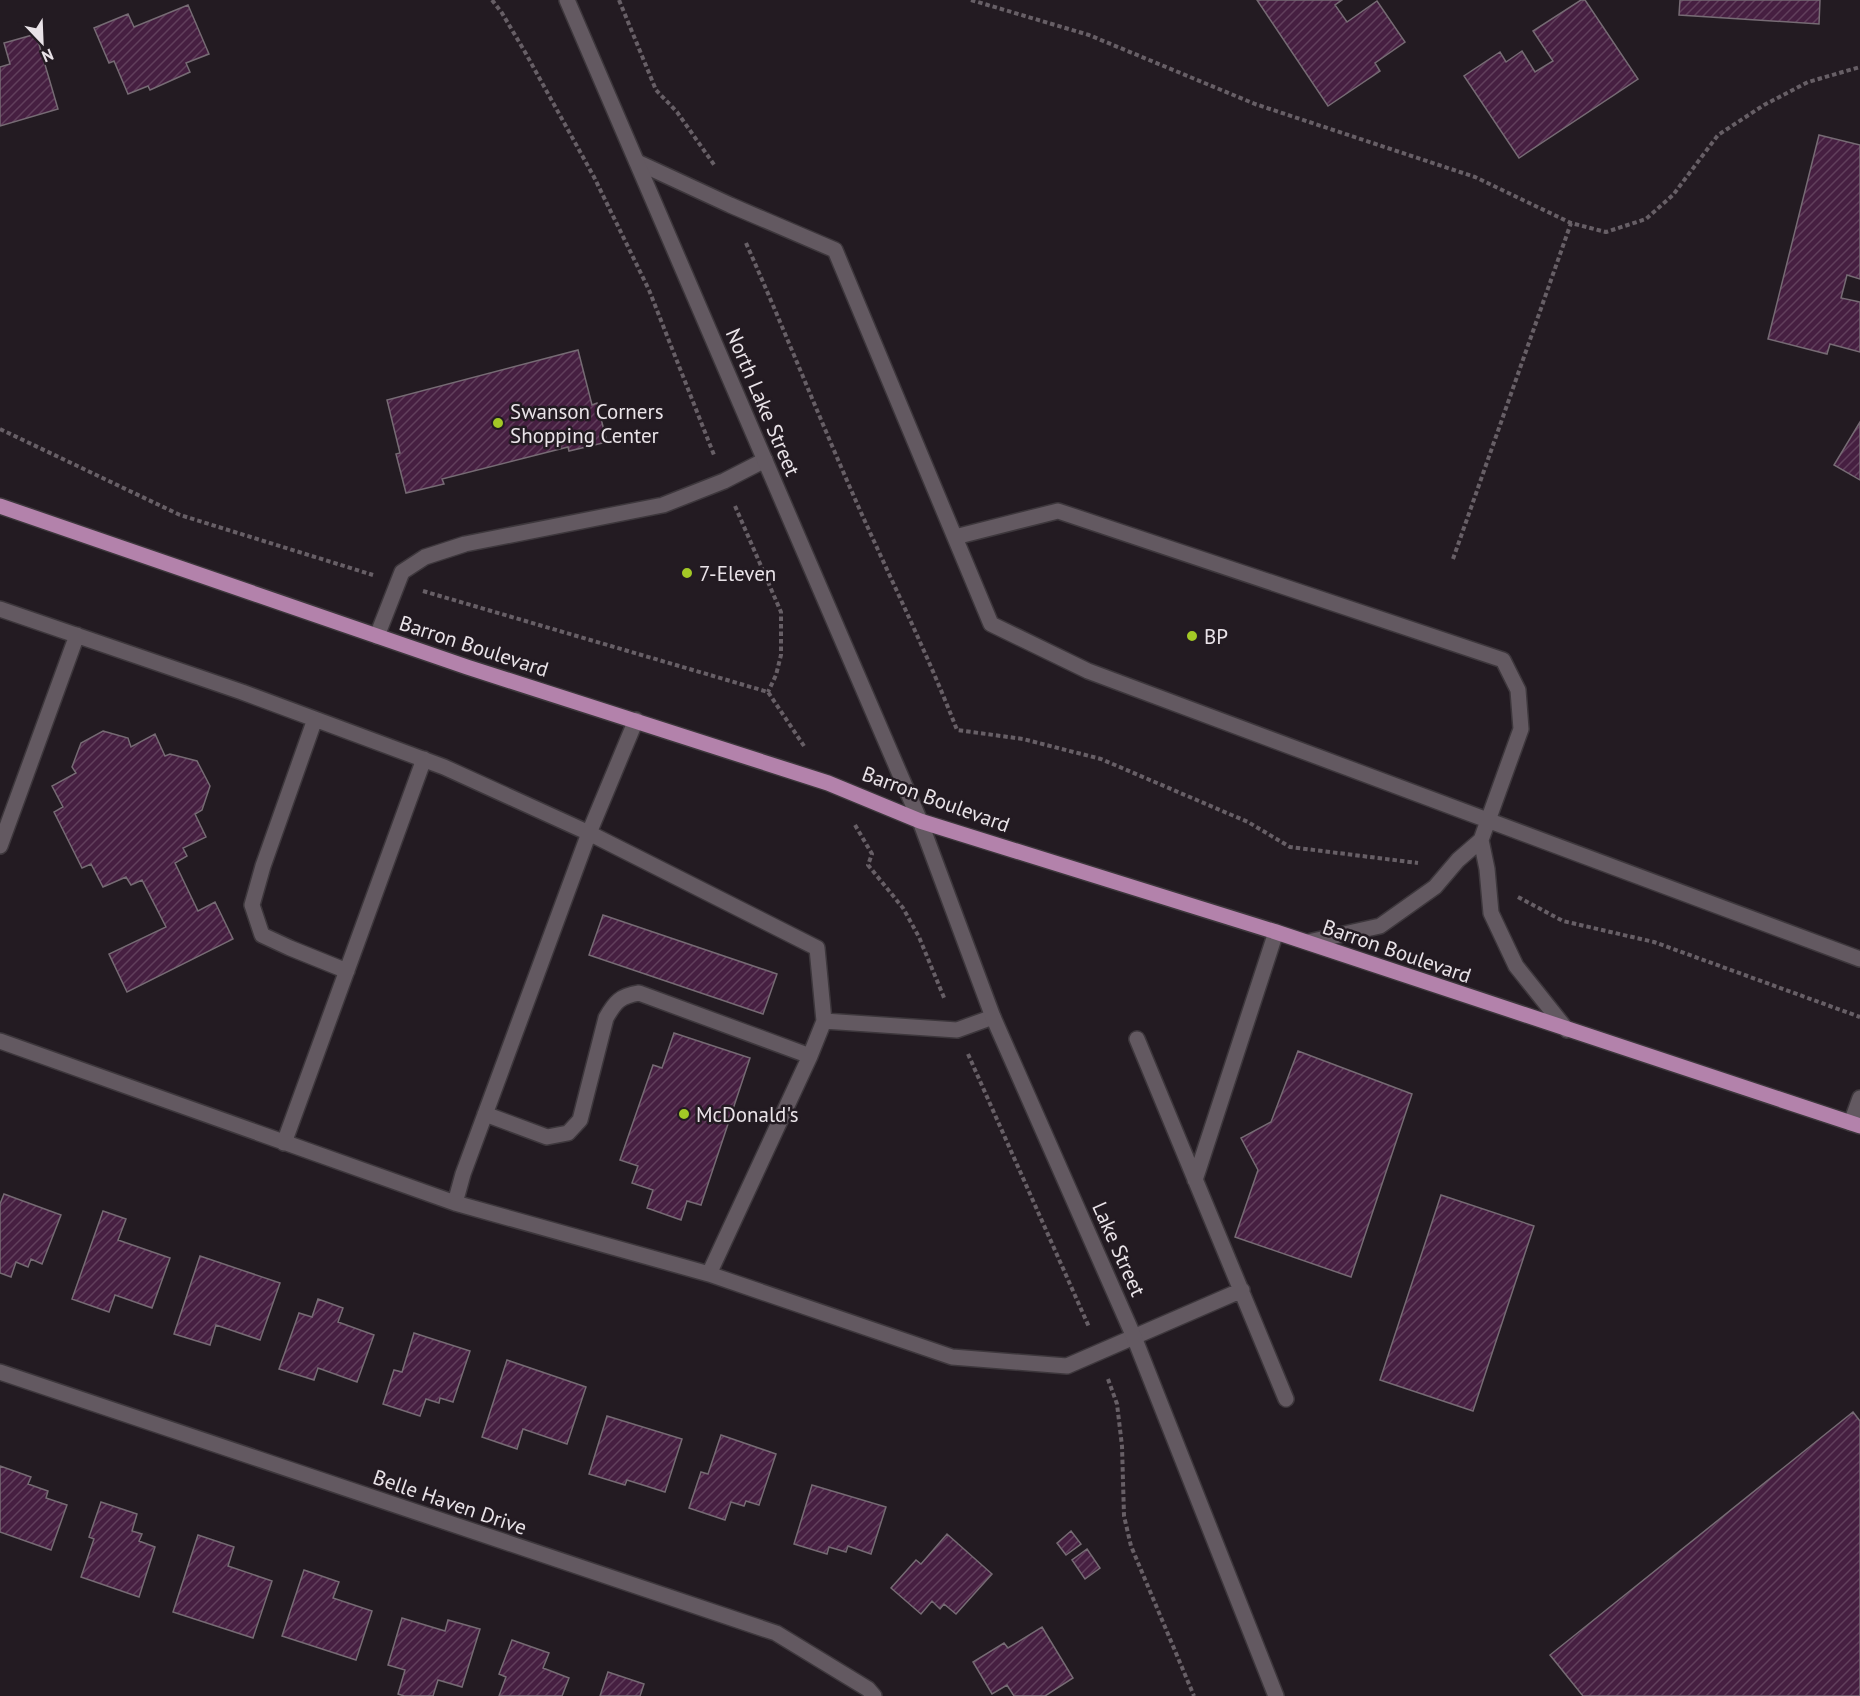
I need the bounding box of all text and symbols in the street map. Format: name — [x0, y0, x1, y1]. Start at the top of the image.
north arrow — [12, 12, 72, 72]
text: N — [39, 45, 57, 67]
street label: North Lake Street — [720, 324, 806, 480]
place label: Swanson Corners Shopping Center — [510, 398, 663, 449]
marker: Swanson Corners Shopping Center — [491, 416, 505, 430]
place label: 7-Eleven — [699, 560, 776, 587]
marker: 7-Eleven — [680, 566, 694, 580]
street label: Barron Boulevard — [396, 609, 552, 683]
place label: BP — [1204, 623, 1228, 650]
marker: BP — [1185, 629, 1199, 643]
street label: Barron Boulevard — [858, 760, 1014, 838]
street label: Barron Boulevard — [1319, 913, 1475, 989]
place label: McDonald's — [696, 1101, 799, 1128]
marker: McDonald's — [677, 1107, 691, 1121]
street label: Lake Street — [1086, 1198, 1152, 1300]
street label: Belle Haven Drive — [370, 1463, 530, 1541]

